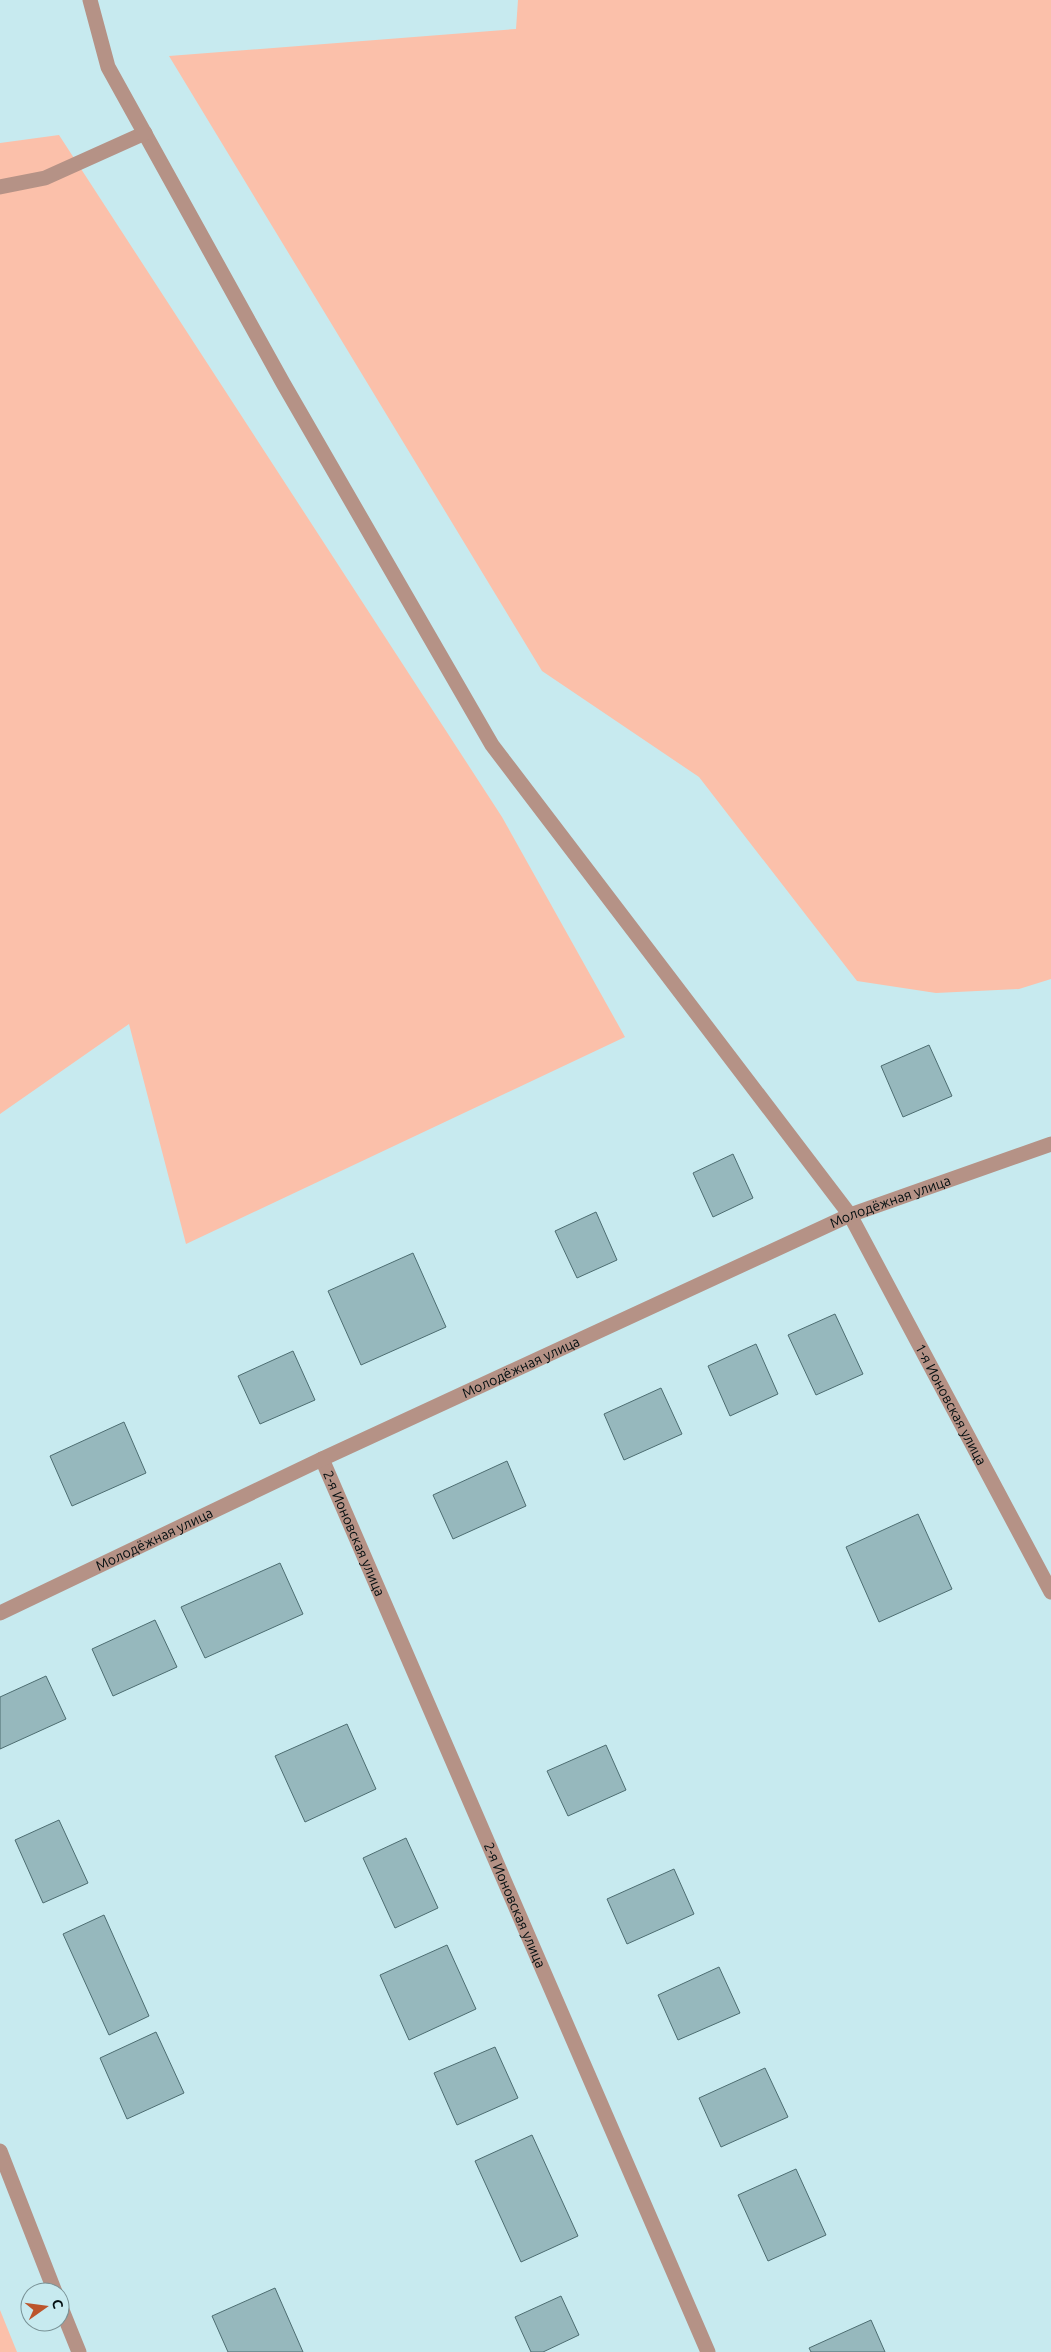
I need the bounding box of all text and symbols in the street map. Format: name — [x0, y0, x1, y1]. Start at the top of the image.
street label: Молодёжная улица — [827, 1172, 953, 1231]
street label: Молодёжная улица — [460, 1333, 582, 1401]
street label: 1-я Ионовская улица — [912, 1341, 990, 1468]
street label: 2-я Ионовская улица — [320, 1468, 388, 1599]
street label: Молодёжная улица — [93, 1504, 215, 1574]
street label: 2-я Ионовская улица — [481, 1840, 549, 1970]
north arrow — [20, 2282, 70, 2332]
text: С — [49, 2298, 66, 2310]

